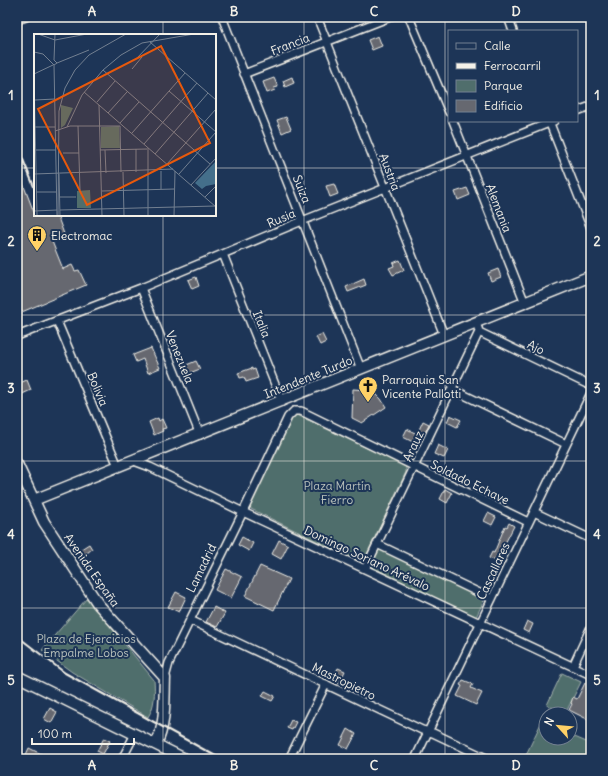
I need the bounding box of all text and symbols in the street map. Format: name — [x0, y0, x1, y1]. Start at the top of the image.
text: A — [88, 3, 97, 20]
text: B — [230, 3, 239, 20]
text: C — [370, 3, 379, 20]
text: D — [511, 3, 521, 20]
street label: Francia — [268, 30, 312, 58]
legend — [448, 30, 578, 122]
inset map — [34, 34, 216, 216]
text: Calle — [484, 38, 511, 53]
text: Ferrocarril — [484, 58, 541, 73]
text: Parque — [484, 78, 523, 93]
text: 1 — [8, 87, 14, 104]
text: 1 — [594, 87, 600, 104]
text: Edificio — [484, 98, 523, 113]
street label: Austria — [376, 151, 404, 193]
street label: Suiza — [290, 173, 314, 205]
street label: Alemania — [483, 182, 515, 234]
street label: Rusia — [264, 205, 298, 231]
building icon: Electromac — [26, 224, 48, 252]
place label: Electromac — [51, 228, 112, 243]
text: 2 — [7, 233, 15, 250]
text: 2 — [593, 233, 601, 250]
street label: Italia — [250, 308, 274, 340]
street label: Venezuela — [163, 328, 197, 386]
street label: Ajo — [525, 337, 547, 358]
street label: Intendente Turdo — [262, 352, 355, 402]
street label: Bolivia — [84, 370, 112, 408]
place label: Parroquia San Vicente Pallotti — [382, 372, 461, 401]
church icon: Parroquia San Vicente Pallotti — [357, 375, 379, 403]
text: 3 — [7, 380, 15, 397]
text: 3 — [593, 380, 601, 397]
street label: Arauz — [399, 428, 427, 464]
street label: Soldado Echave — [428, 456, 512, 508]
park label: Plaza Martín Fierro — [303, 478, 371, 507]
street label: Domingo Soriano Arévalo — [302, 522, 432, 594]
text: 4 — [7, 526, 15, 543]
text: 4 — [593, 526, 601, 543]
street label: Avenida España — [61, 530, 123, 610]
street label: Cascallares — [473, 540, 513, 602]
street label: Lamadrid — [183, 541, 219, 595]
park label: Plaza de Ejercicios Empalme Lobos — [36, 631, 136, 660]
street label: Mastropietro — [310, 659, 379, 703]
text: 5 — [7, 672, 15, 689]
text: 5 — [593, 672, 601, 689]
north arrow — [538, 706, 578, 746]
text: N — [541, 715, 557, 728]
scale bar — [32, 720, 134, 746]
text: 100 m — [38, 726, 72, 741]
text: A — [88, 757, 97, 774]
text: B — [230, 757, 239, 774]
text: C — [370, 757, 379, 774]
text: D — [511, 757, 521, 774]

